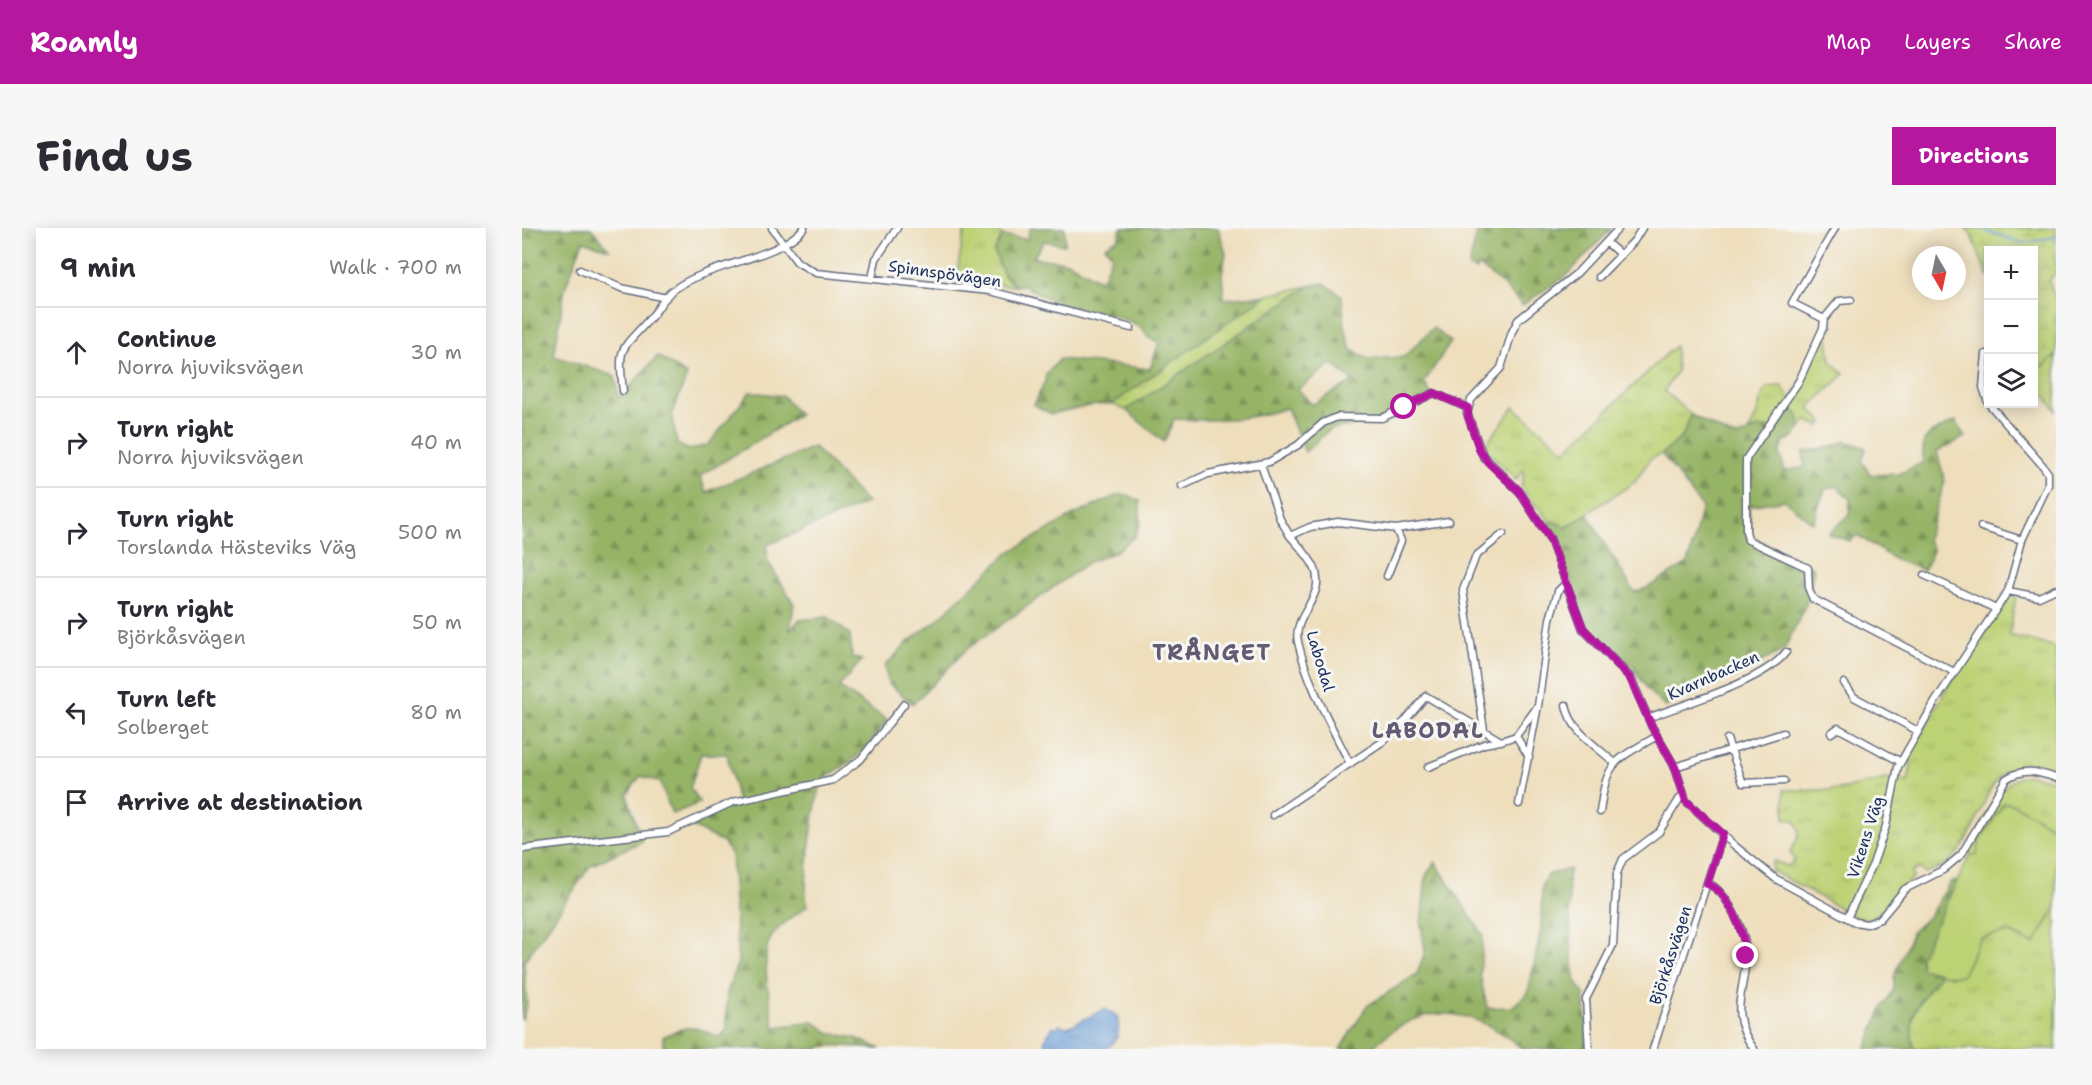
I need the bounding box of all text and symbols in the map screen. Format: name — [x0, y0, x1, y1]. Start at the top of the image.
text: Roamly — [30, 23, 138, 61]
text: Map — [1826, 28, 1871, 56]
text: Layers — [1904, 28, 1971, 56]
text: Share — [2004, 28, 2062, 56]
button: Directions — [1892, 127, 2056, 185]
text: Find us — [36, 128, 193, 184]
north arrow — [1912, 246, 1966, 300]
map controls — [1984, 246, 2038, 408]
button: + — [1984, 246, 2038, 300]
text: 9 min — [60, 250, 136, 285]
text: Walk · 700 m — [329, 254, 462, 280]
street label: Spinnspövägen — [887, 255, 1003, 292]
button: − — [1984, 300, 2038, 354]
text: Continue — [117, 325, 217, 354]
icon: ahead — [60, 336, 93, 369]
text: 30 m — [410, 339, 462, 365]
text: Norra hjuviksvägen — [117, 354, 304, 380]
button: layers — [1984, 354, 2038, 408]
route start — [1390, 393, 1416, 419]
text: Turn right — [117, 415, 234, 444]
icon: right — [60, 426, 93, 459]
text: 40 m — [410, 429, 462, 455]
text: Norra hjuviksvägen — [117, 444, 304, 470]
text: Turn right — [117, 505, 234, 534]
icon: right — [60, 516, 93, 549]
text: 500 m — [398, 519, 462, 545]
text: Torslanda Hästeviks Väg — [117, 534, 356, 560]
text: Turn right — [117, 595, 234, 624]
icon: right — [60, 606, 93, 639]
text: 50 m — [412, 609, 462, 635]
text: Björkåsvägen — [117, 624, 246, 650]
street label: Labodal — [1301, 628, 1340, 694]
district label: TRÅNGET — [1152, 637, 1272, 667]
street label: Kvarnbacken — [1664, 646, 1763, 705]
text: Turn left — [117, 685, 216, 714]
icon: left — [60, 696, 93, 729]
text: 80 m — [410, 699, 462, 725]
text: Solberget — [117, 714, 209, 740]
district label: LABODAL — [1372, 716, 1484, 745]
icon: arrive — [60, 786, 93, 819]
text: Arrive at destination — [117, 788, 363, 817]
street label: Vikens Väg — [1842, 793, 1889, 881]
street label: Björkåsvägen — [1645, 903, 1696, 1007]
route end — [1732, 942, 1758, 968]

